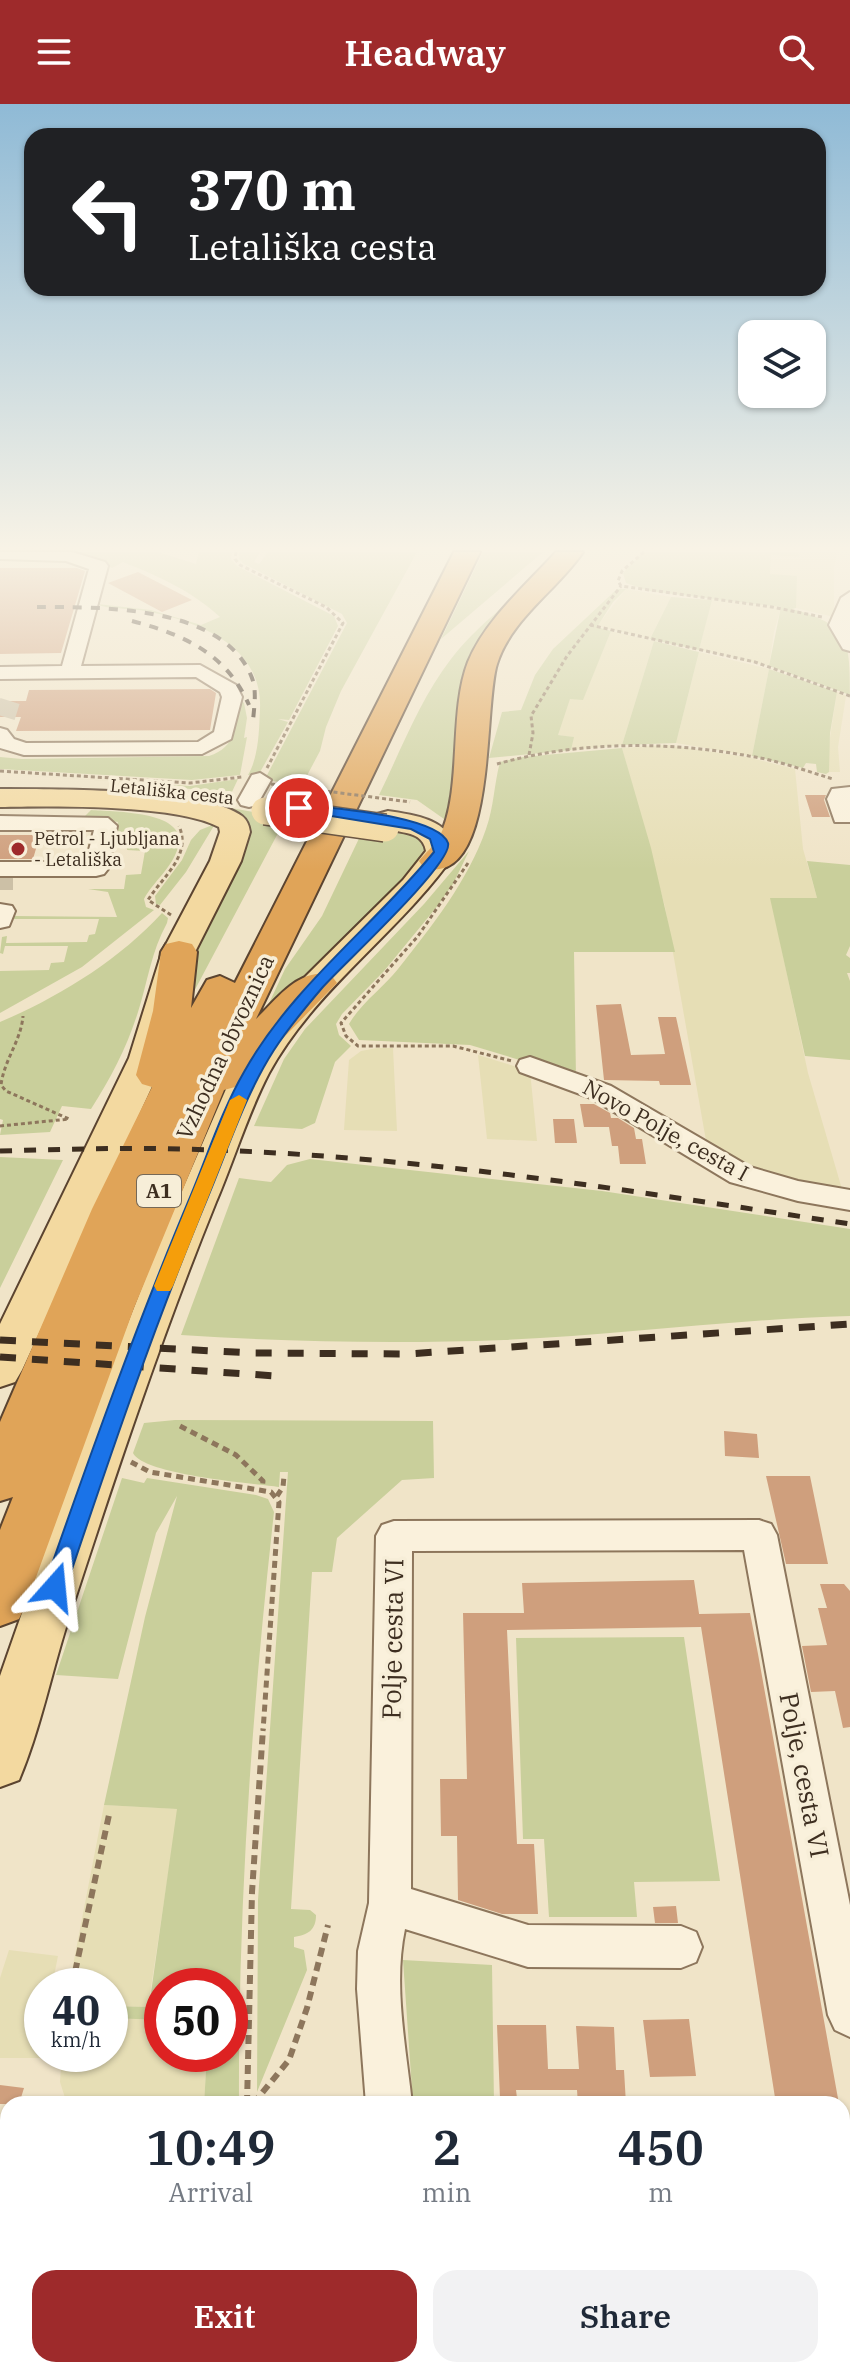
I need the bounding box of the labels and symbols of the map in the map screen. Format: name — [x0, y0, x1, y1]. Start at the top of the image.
street label: Letališka cesta — [109, 774, 235, 809]
pin — [265, 774, 333, 842]
place label: Petrol - Ljubljana - Letališka — [34, 827, 180, 871]
marker: Petrol - Ljubljana - Letališka — [9, 840, 27, 858]
street label: Vzhodna obvoznica — [169, 950, 280, 1144]
street label: Novo Polje, cesta I — [578, 1072, 754, 1187]
road number: A1 — [137, 1175, 181, 1207]
position arrow — [13.0, 1545, 97.0, 1629]
street label: Polje cesta VI — [374, 1558, 410, 1720]
street label: Polje, cesta VI — [772, 1689, 838, 1860]
speed limit sign: 50 — [144, 1968, 248, 2072]

